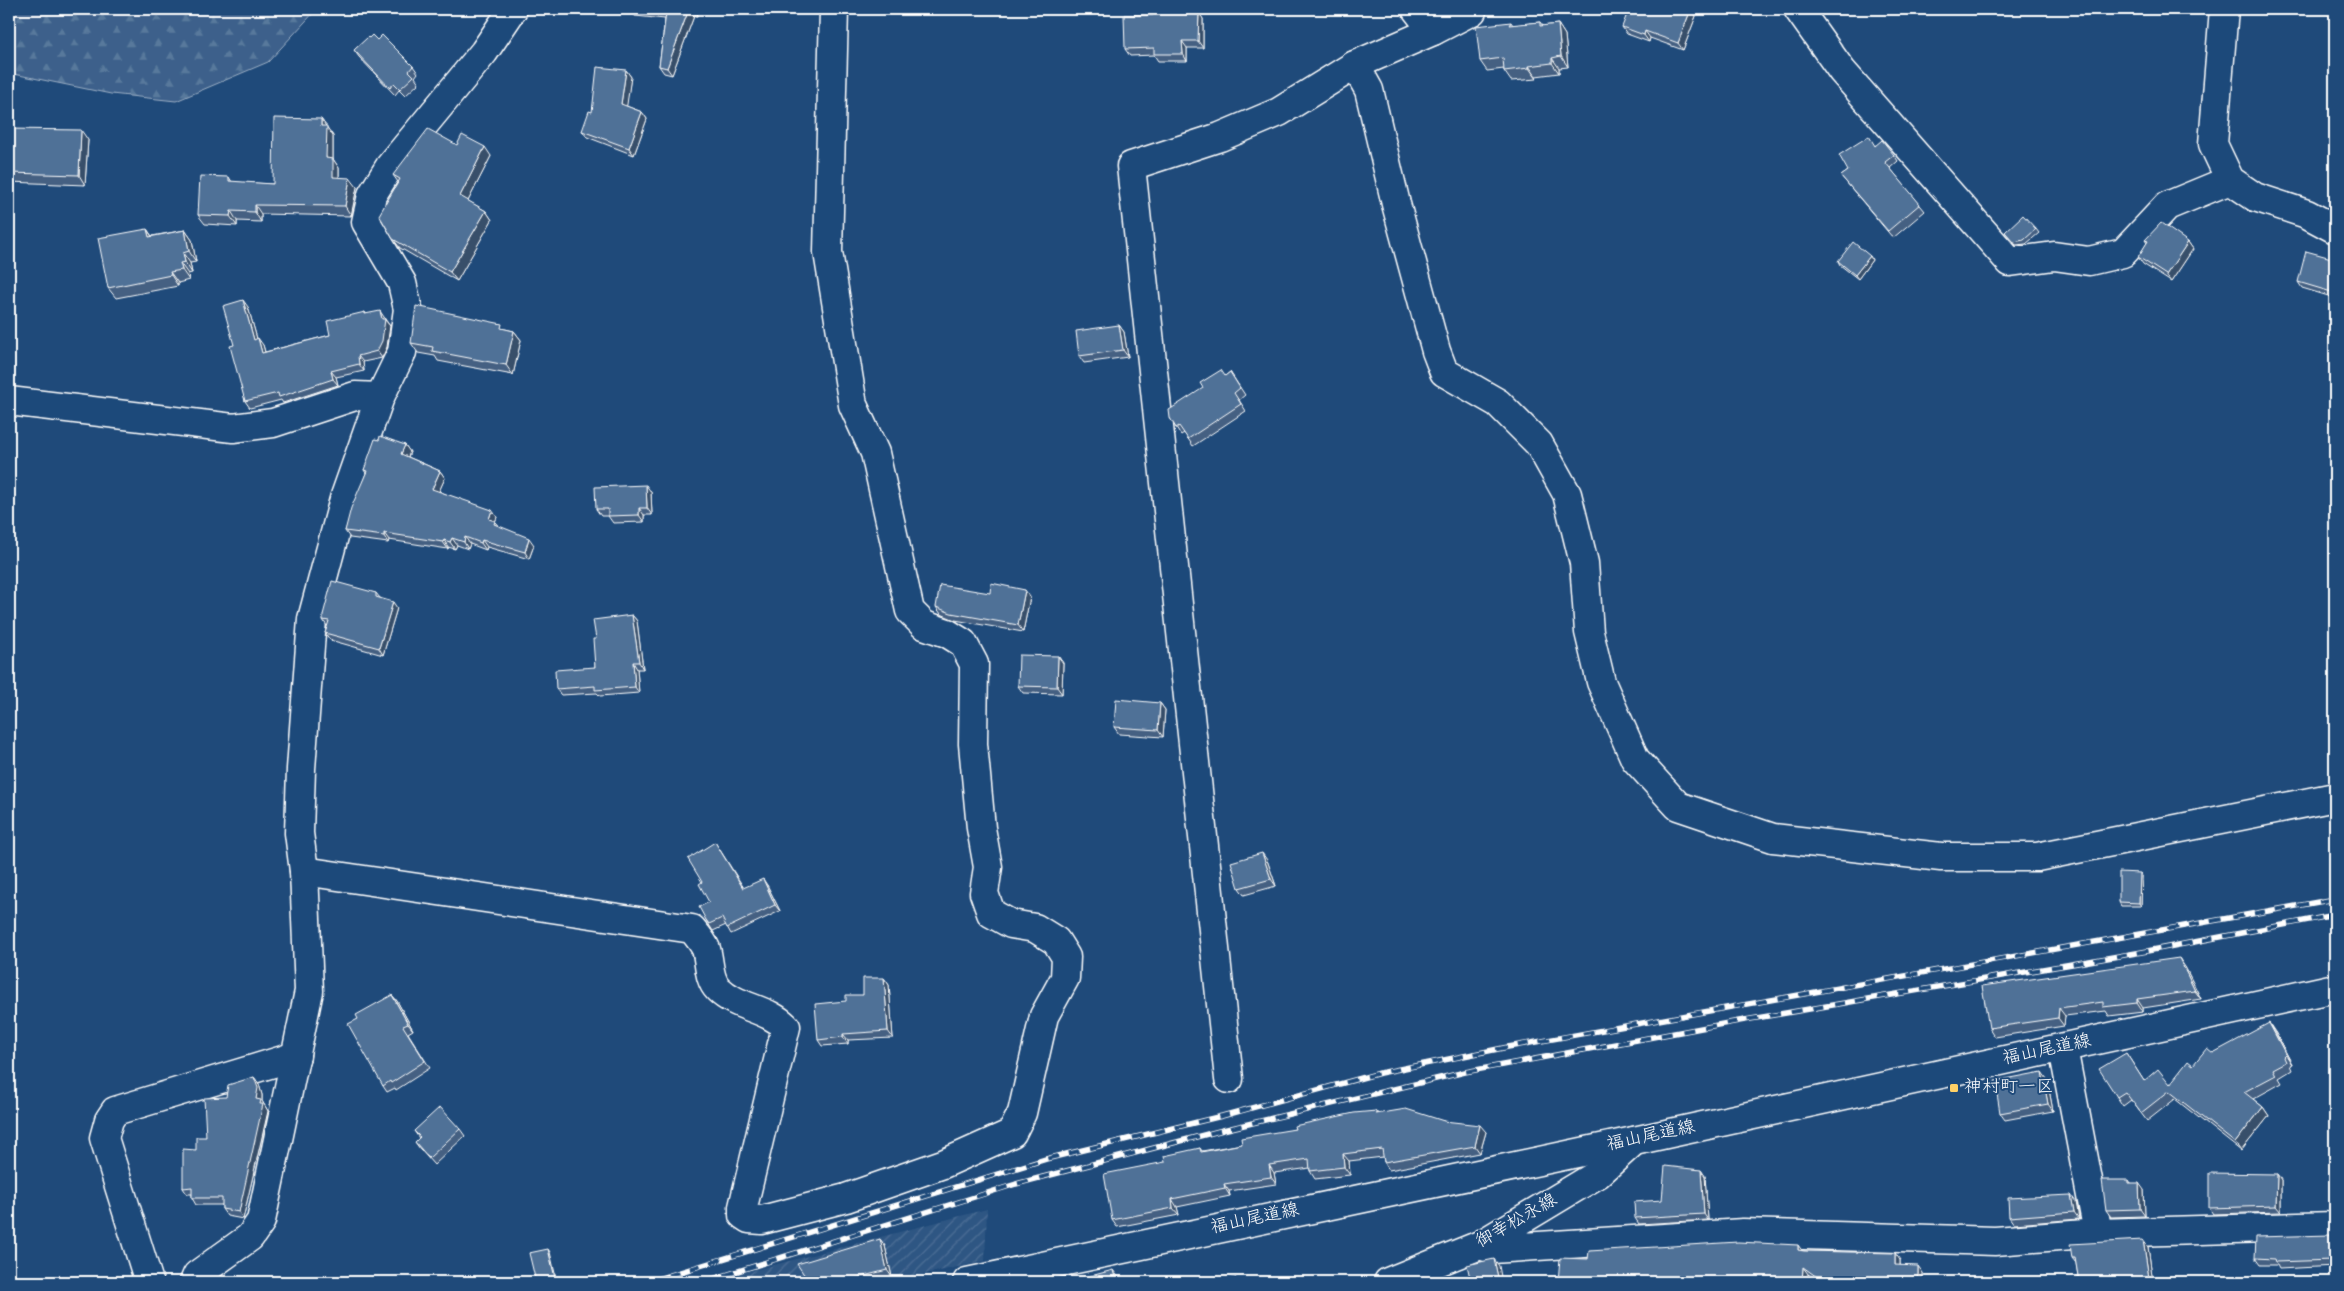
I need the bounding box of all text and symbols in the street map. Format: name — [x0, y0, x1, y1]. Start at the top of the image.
street label: 福山尾道線 — [2000, 1029, 2094, 1073]
place label: 神村町一区 — [1964, 1076, 2054, 1101]
marker: 神村町一区 — [1948, 1082, 1960, 1094]
street label: 福山尾道線 — [1604, 1115, 1698, 1159]
street label: 御幸松永線 — [1472, 1189, 1562, 1255]
street label: 福山尾道線 — [1208, 1198, 1302, 1242]

